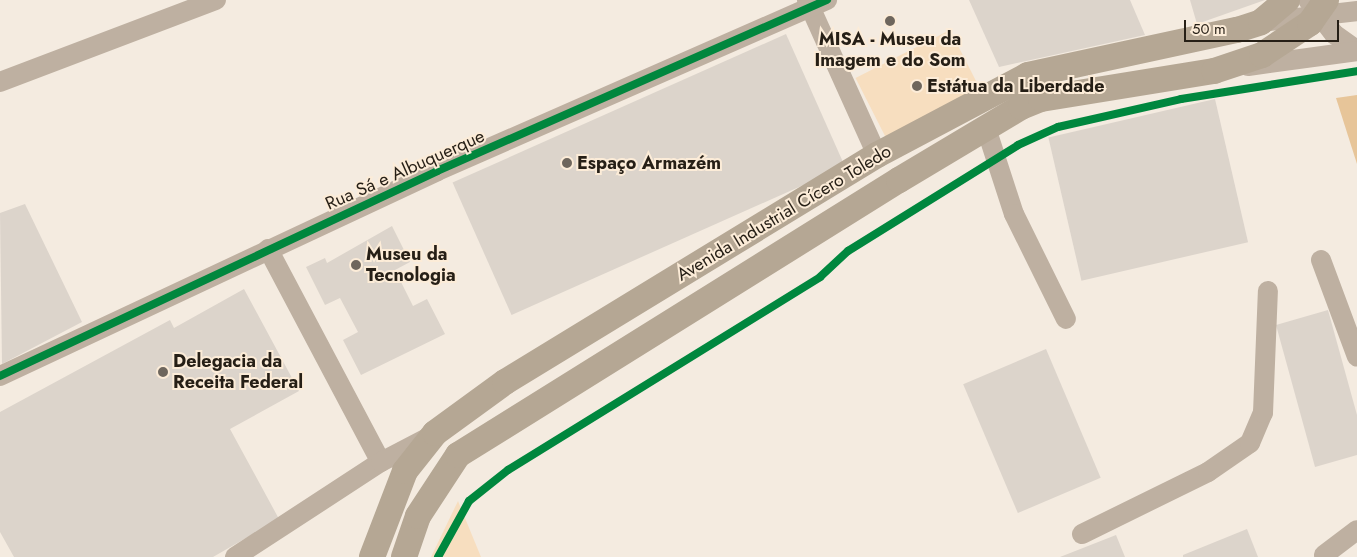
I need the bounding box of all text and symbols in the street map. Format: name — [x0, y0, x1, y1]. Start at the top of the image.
scale bar — [1187, 10, 1342, 42]
marker: MISA - Museu da Imagem e do Som — [884, 15, 896, 27]
text: 50 m — [1192, 18, 1226, 40]
place label: MISA - Museu da Imagem e do Som — [814, 29, 966, 72]
place label: Estátua da Liberdade — [927, 75, 1104, 97]
marker: Estátua da Liberdade — [911, 80, 923, 92]
street label: Rua Sá e Albuquerque — [322, 125, 488, 215]
street label: Avenida Industrial Cícero Toledo — [673, 140, 895, 286]
place label: Espaço Armazém — [577, 152, 721, 174]
marker: Espaço Armazém — [561, 157, 573, 169]
place label: Museu da Tecnologia — [366, 244, 456, 286]
marker: Museu da Tecnologia — [350, 259, 362, 271]
place label: Delegacia da Receita Federal — [173, 351, 303, 394]
marker: Delegacia da Receita Federal — [157, 366, 169, 378]

